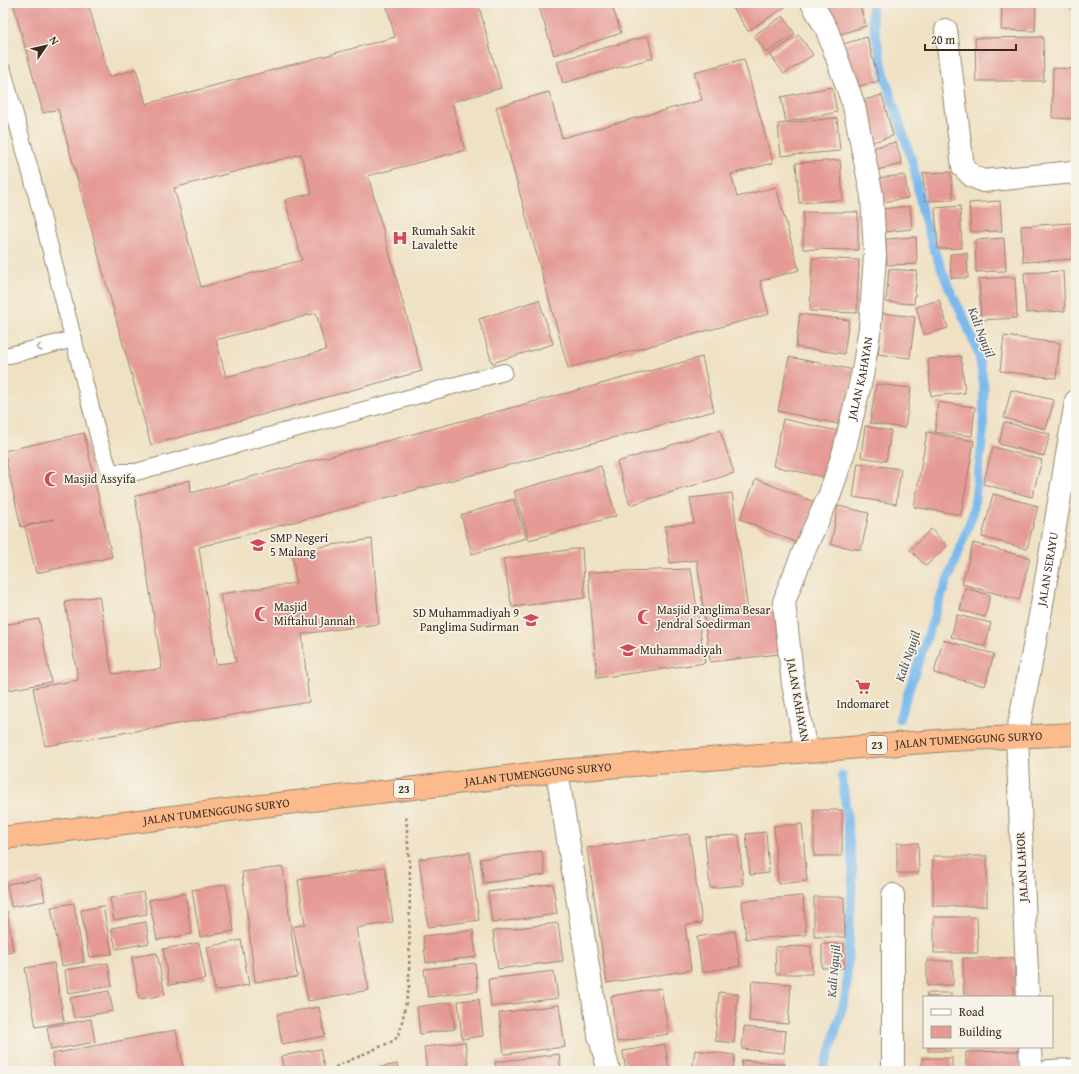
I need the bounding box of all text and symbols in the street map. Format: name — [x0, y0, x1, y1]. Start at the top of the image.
north arrow — [26, 26, 66, 66]
scale bar — [925, 26, 1016, 52]
text: 20 m — [931, 31, 955, 48]
text: N — [46, 33, 63, 48]
place label: Rumah Sakit Lavalette — [412, 222, 476, 253]
hospital icon: Rumah Sakit Lavalette — [391, 229, 409, 247]
water label: Kali Ngujil — [963, 303, 1000, 360]
street label: JALAN KAHAYAN — [842, 335, 876, 423]
one-way arrow — [35, 343, 42, 351]
mosque icon: Masjid Assyifa — [43, 470, 61, 488]
place label: Masjid Assyifa — [64, 470, 136, 487]
place label: SMP Negeri 5 Malang — [270, 529, 329, 560]
street label: JALAN SERAYU — [1032, 531, 1062, 609]
school or university icon: SMP Negeri 5 Malang — [249, 536, 267, 554]
place label: Masjid Miftahul Jannah — [274, 598, 356, 629]
place label: Masjid Panglima Besar Jendral Soedirman — [655, 601, 770, 632]
place label: SD Muhammadiyah 9 Panglima Sudirman — [413, 604, 519, 635]
mosque icon: Masjid Miftahul Jannah — [253, 605, 271, 623]
mosque icon: Masjid Panglima Besar Jendral Soedirman — [636, 608, 654, 626]
school or university icon: SD Muhammadiyah 9 Panglima Sudirman — [522, 611, 540, 629]
water label: Kali Ngujil — [890, 628, 925, 685]
school or university icon: Muhammadiyah — [619, 641, 637, 659]
place label: Muhammadiyah — [640, 641, 722, 658]
street label: JALAN KAHAYAN — [782, 655, 814, 743]
supermarket icon: Indomaret — [854, 678, 872, 696]
place label: Indomaret — [836, 695, 890, 712]
street label: JALAN TUMENGGUNG SURYO — [892, 727, 1043, 752]
road number: 23 — [867, 736, 887, 754]
street label: JALAN TUMENGGUNG SURYO — [462, 758, 612, 790]
road number: 23 — [394, 780, 414, 798]
street label: JALAN TUMENGGUNG SURYO — [140, 794, 291, 829]
street label: JALAN LAHOR — [1011, 832, 1032, 904]
water label: Kali Ngujil — [822, 944, 845, 999]
legend — [923, 996, 1053, 1048]
text: Road — [959, 1003, 985, 1020]
text: Building — [959, 1023, 1002, 1040]

